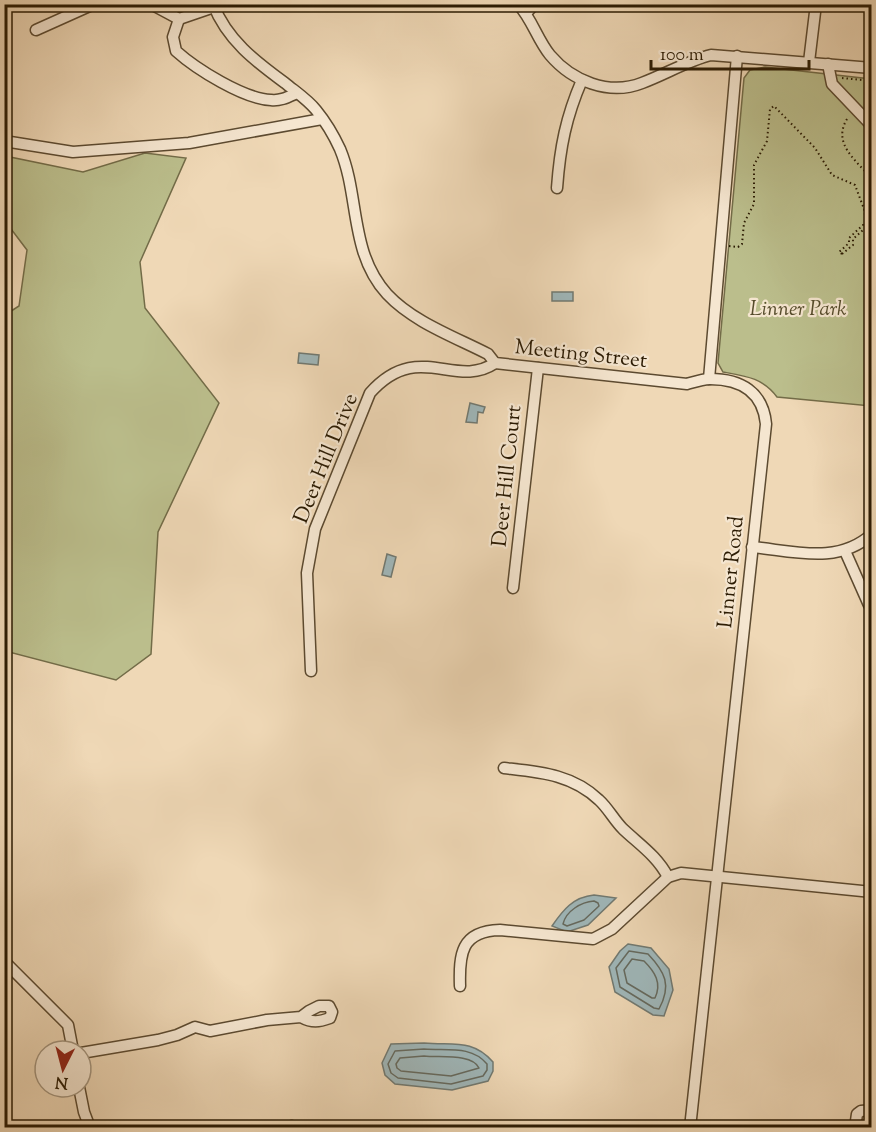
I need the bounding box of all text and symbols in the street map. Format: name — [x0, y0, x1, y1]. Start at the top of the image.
scale bar — [651, 33, 808, 71]
text: 100 m — [660, 43, 704, 69]
park label: Linner Park — [750, 295, 847, 325]
street label: Meeting Street — [513, 333, 648, 377]
street label: Deer Hill Drive — [287, 389, 367, 528]
street label: Deer Hill Court — [486, 404, 530, 549]
street label: Linner Road — [711, 515, 753, 630]
north arrow — [33, 1039, 93, 1099]
text: N — [54, 1069, 69, 1094]

